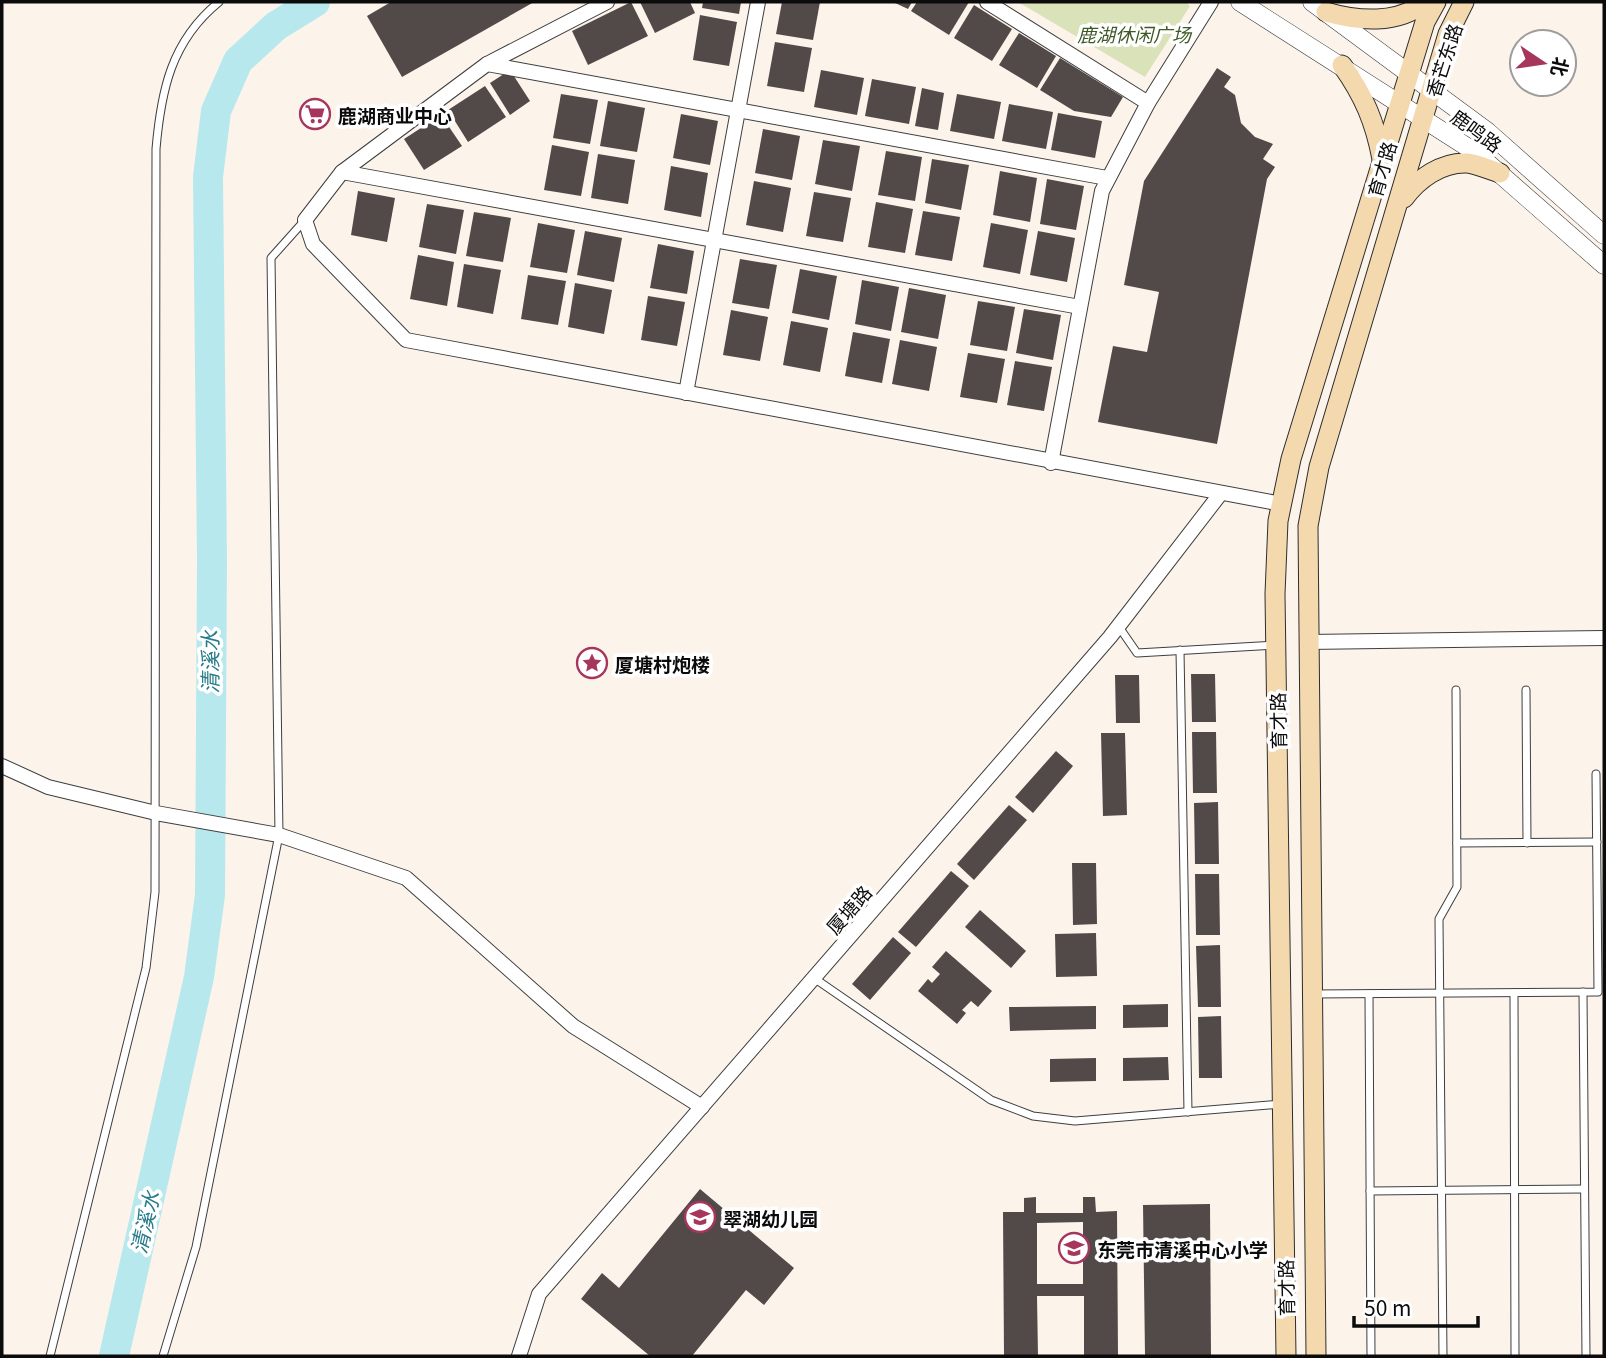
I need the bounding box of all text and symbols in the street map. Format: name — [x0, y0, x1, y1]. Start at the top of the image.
park label: 鹿湖休闲广场 — [1077, 20, 1193, 47]
street label: 香芒东路 — [1418, 20, 1468, 100]
north arrow — [1508, 28, 1578, 98]
text: 北 — [1546, 55, 1576, 79]
supermarket icon: 鹿湖商业中心 — [298, 97, 332, 131]
place label: 鹿湖商业中心 — [338, 101, 452, 128]
street label: 鹿鸣路 — [1446, 102, 1508, 158]
street label: 育才路 — [1360, 138, 1402, 200]
water label: 清溪水 — [194, 630, 224, 694]
place icon: 厦塘村炮楼 — [575, 646, 609, 680]
place label: 厦塘村炮楼 — [615, 650, 710, 677]
street label: 育才路 — [1263, 692, 1291, 750]
street label: 厦塘路 — [819, 879, 877, 939]
water label: 清溪水 — [122, 1187, 166, 1256]
school or university icon: 翠湖幼儿园 — [683, 1200, 717, 1234]
place label: 翠湖幼儿园 — [723, 1204, 818, 1231]
school or university icon: 东莞市清溪中心小学 — [1057, 1231, 1091, 1265]
place label: 东莞市清溪中心小学 — [1097, 1235, 1268, 1262]
street label: 育才路 — [1271, 1259, 1299, 1317]
scale bar — [1354, 1284, 1478, 1328]
text: 50 m — [1364, 1292, 1411, 1322]

